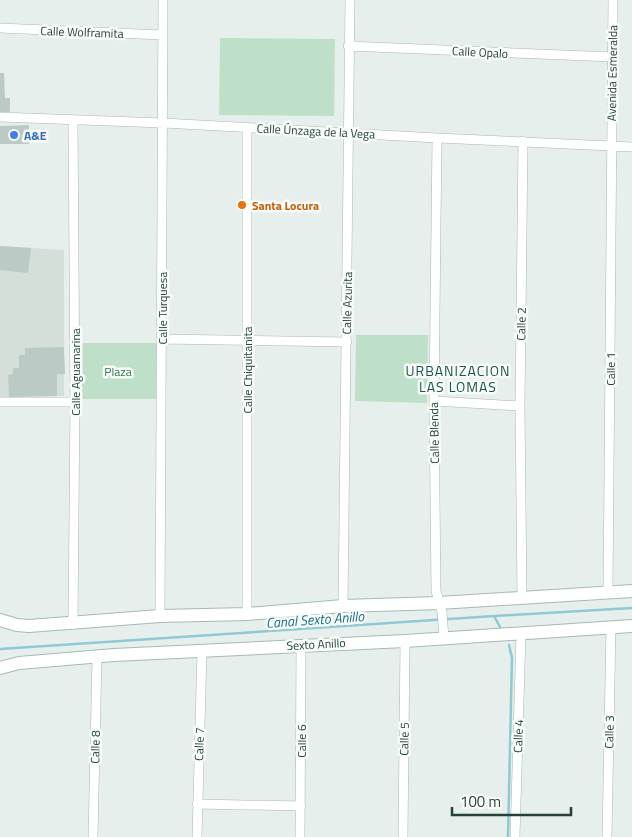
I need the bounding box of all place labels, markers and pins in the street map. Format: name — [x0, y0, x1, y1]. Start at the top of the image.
place label: A&E — [24, 126, 47, 145]
marker: A&E — [8, 129, 20, 141]
place label: Santa Locura — [252, 196, 319, 215]
marker: Santa Locura — [236, 199, 248, 211]

